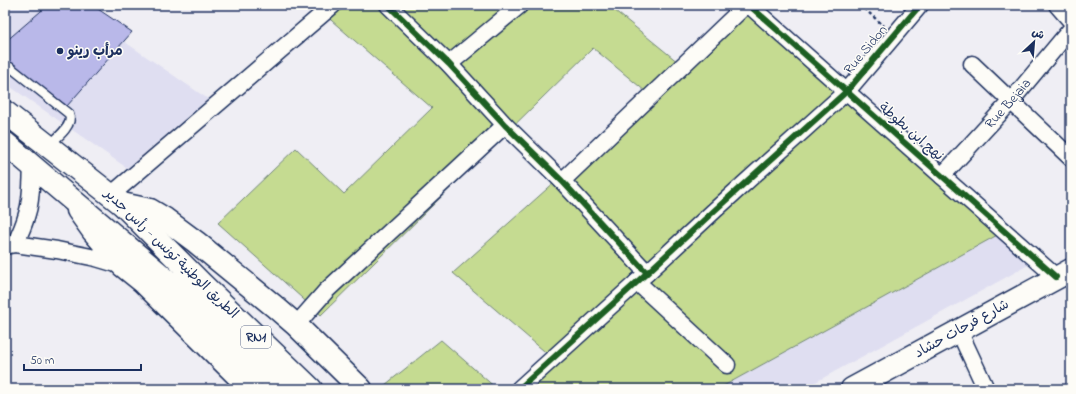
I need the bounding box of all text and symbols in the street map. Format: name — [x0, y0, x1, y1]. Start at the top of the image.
street label: Rue Sidon — [839, 21, 893, 79]
north arrow — [1014, 22, 1054, 62]
text: ش — [1029, 24, 1047, 44]
place label: مرأب رينو — [67, 41, 123, 62]
marker: مرأب رينو — [55, 46, 65, 56]
street label: Rue Bejaia — [980, 74, 1036, 134]
street label: نهج ابن بطوطة — [874, 98, 948, 166]
street label: الطريق الوطنية تونس - رأس جدير — [98, 183, 243, 324]
street label: شارع فرحات حشاد — [911, 294, 1013, 364]
road number: RN1 — [241, 326, 271, 348]
scale bar — [24, 346, 141, 372]
text: 50 m — [30, 352, 54, 370]

